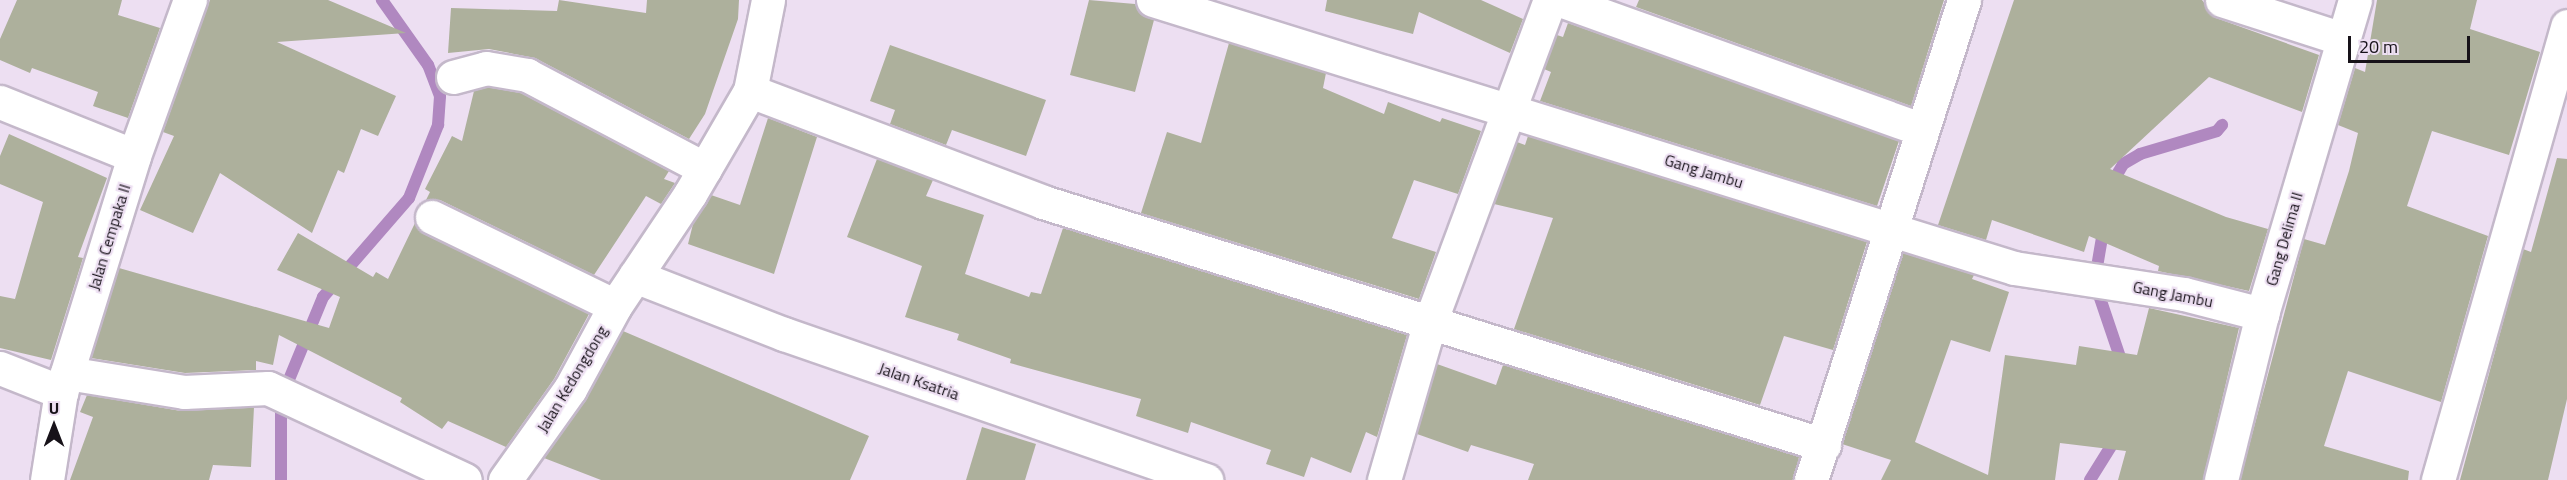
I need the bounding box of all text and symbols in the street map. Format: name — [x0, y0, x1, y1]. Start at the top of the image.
scale bar — [2351, 24, 2472, 62]
text: 20 m — [2359, 33, 2398, 60]
street label: Gang Jambu — [1662, 150, 1746, 192]
street label: Jalan Cempaka II — [84, 182, 134, 292]
street label: Gang Delima II — [2261, 190, 2307, 288]
street label: Gang Jambu — [2131, 277, 2215, 311]
street label: Jalan Kedongdong — [533, 322, 611, 436]
street label: Jalan Ksatria — [876, 358, 962, 404]
north arrow — [24, 396, 84, 456]
text: U — [49, 396, 59, 420]

